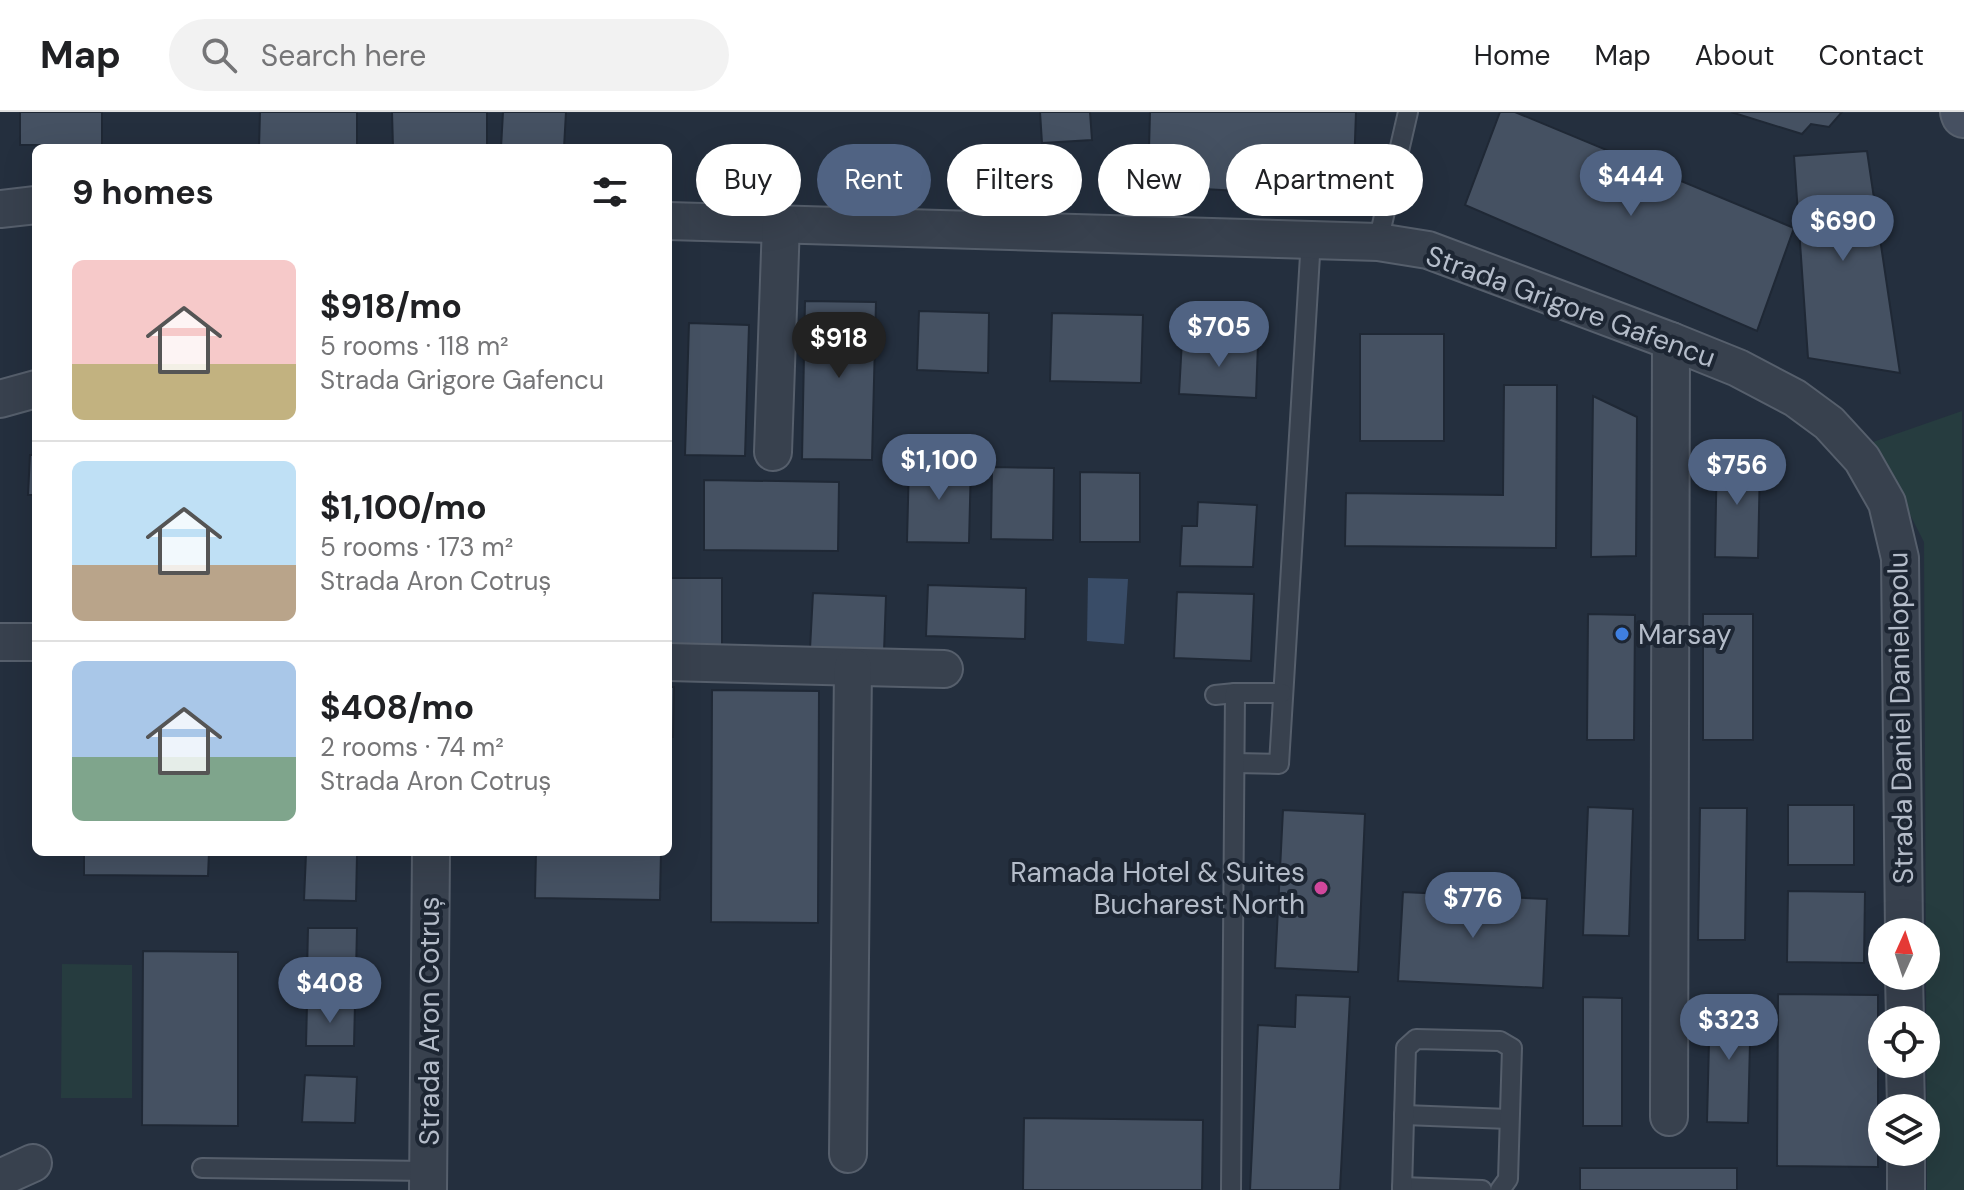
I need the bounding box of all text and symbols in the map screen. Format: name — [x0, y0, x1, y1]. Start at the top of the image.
search box — [169, 19, 729, 91]
text: Map — [40, 30, 121, 80]
icon: search — [197, 33, 241, 77]
text: Search here — [261, 36, 426, 75]
text: Home — [1474, 37, 1550, 74]
text: Map — [1594, 37, 1651, 74]
text: About — [1695, 37, 1774, 74]
text: Contact — [1818, 37, 1924, 74]
chip: Buy — [696, 144, 801, 216]
chip: Rent — [817, 144, 931, 216]
chip: Filters — [947, 144, 1082, 216]
chip: New — [1098, 144, 1210, 216]
chip: Apartment — [1226, 144, 1423, 216]
pin: $444 — [1584, 150, 1678, 218]
text: $444 — [1598, 159, 1664, 193]
text: 9 homes — [72, 170, 214, 215]
icon: filters — [588, 170, 632, 214]
pin: $690 — [1796, 195, 1890, 263]
text: $690 — [1810, 204, 1876, 238]
street label: Strada Grigore Gafencu — [1421, 237, 1721, 376]
text: $918/mo — [320, 284, 462, 329]
icon: home — [136, 292, 232, 388]
pin: $705 — [1172, 301, 1266, 369]
text: $705 — [1187, 310, 1251, 344]
pin: $918 — [792, 312, 886, 380]
text: $918 — [810, 321, 868, 355]
text: 5 rooms · 118 m² — [320, 329, 509, 363]
text: Strada Grigore Gafencu — [320, 363, 604, 397]
pin: $1,100 — [874, 434, 1004, 502]
pin: $756 — [1690, 439, 1784, 507]
text: $1,100 — [900, 443, 978, 477]
text: $756 — [1706, 448, 1768, 482]
text: $1,100/mo — [320, 485, 487, 530]
icon: home — [136, 493, 232, 589]
text: 5 rooms · 173 m² — [320, 530, 513, 564]
street label: Strada Daniel Danielopolu — [1879, 551, 1922, 884]
text: Strada Aron Cotruș — [320, 564, 551, 598]
place label: Marsay — [1638, 616, 1732, 653]
marker: Marsay — [1613, 625, 1631, 643]
text: $408/mo — [320, 685, 474, 730]
icon: home — [136, 693, 232, 789]
text: 2 rooms · 74 m² — [320, 730, 504, 764]
text: Strada Aron Cotruș — [320, 764, 551, 798]
place label: Ramada Hotel & Suites Bucharest North — [1010, 854, 1305, 923]
pin: $776 — [1426, 872, 1520, 940]
marker: Ramada Hotel & Suites Bucharest North — [1312, 879, 1330, 897]
text: $776 — [1443, 881, 1503, 915]
street label: Strada Aron Cotruș — [411, 896, 448, 1146]
north arrow — [1868, 918, 1940, 990]
map controls — [1868, 918, 1940, 1166]
pin: $408 — [283, 957, 377, 1025]
text: $408 — [296, 966, 364, 1000]
pin: $323 — [1682, 994, 1776, 1062]
text: $323 — [1698, 1003, 1760, 1037]
button: locate — [1868, 1006, 1940, 1078]
button: layers — [1868, 1094, 1940, 1166]

